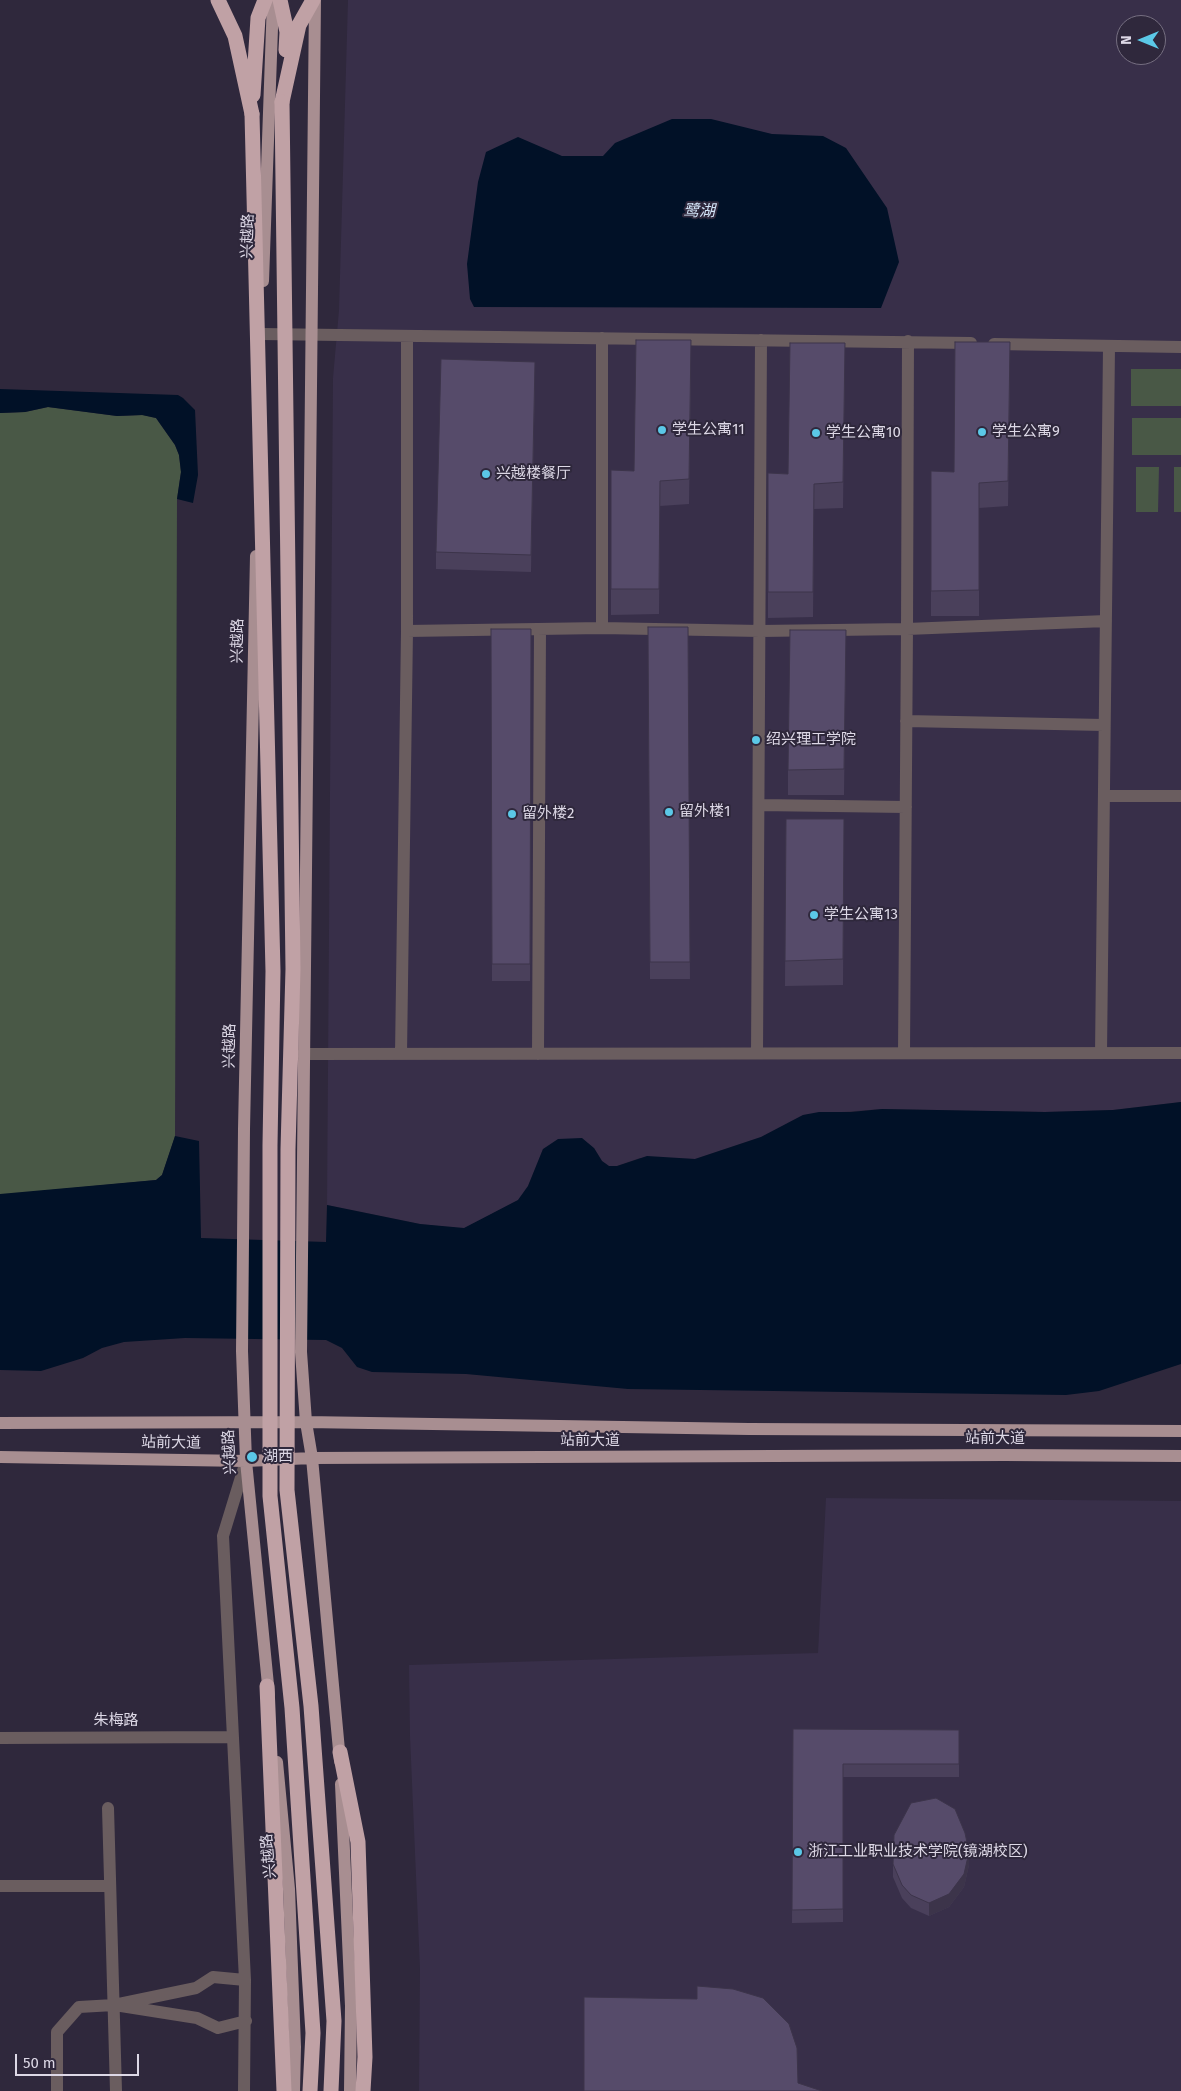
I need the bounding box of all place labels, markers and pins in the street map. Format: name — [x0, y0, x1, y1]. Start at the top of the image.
place label: 学生公寓11 — [672, 421, 745, 439]
place label: 学生公寓9 — [992, 423, 1060, 441]
marker: 学生公寓11 — [656, 424, 668, 436]
place label: 学生公寓10 — [826, 424, 901, 442]
marker: 学生公寓9 — [976, 426, 988, 438]
marker: 学生公寓10 — [810, 427, 822, 439]
place label: 兴越楼餐厅 — [496, 465, 571, 483]
marker: 兴越楼餐厅 — [480, 468, 492, 480]
place label: 绍兴理工学院 — [766, 731, 856, 749]
marker: 绍兴理工学院 — [750, 734, 762, 746]
place label: 留外楼1 — [679, 803, 730, 821]
place label: 留外楼2 — [522, 805, 574, 823]
marker: 留外楼1 — [663, 806, 675, 818]
marker: 留外楼2 — [506, 808, 518, 820]
place label: 学生公寓13 — [824, 906, 898, 924]
marker: 学生公寓13 — [808, 909, 820, 921]
place label: 湖西 — [263, 1448, 293, 1466]
marker: 湖西 — [245, 1450, 259, 1464]
place label: 浙江工业职业技术学院(镜湖校区) — [808, 1843, 1028, 1861]
marker: 浙江工业职业技术学院(镜湖校区) — [792, 1846, 804, 1858]

